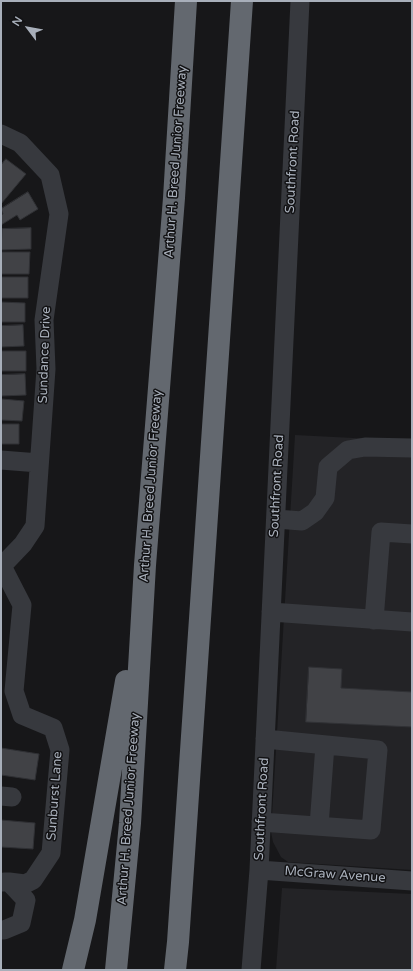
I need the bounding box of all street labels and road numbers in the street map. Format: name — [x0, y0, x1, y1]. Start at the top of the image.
street label: Arthur H. Breed Junior Freeway — [161, 65, 191, 259]
street label: Southfront Road — [283, 110, 303, 214]
street label: Sundance Drive — [36, 306, 54, 404]
street label: Arthur H. Breed Junior Freeway — [136, 389, 166, 583]
street label: Southfront Road — [267, 434, 287, 538]
street label: Arthur H. Breed Junior Freeway — [114, 712, 144, 906]
street label: Sunburst Lane — [44, 751, 66, 841]
street label: Southfront Road — [252, 757, 272, 861]
street label: McGraw Avenue — [284, 864, 386, 886]

